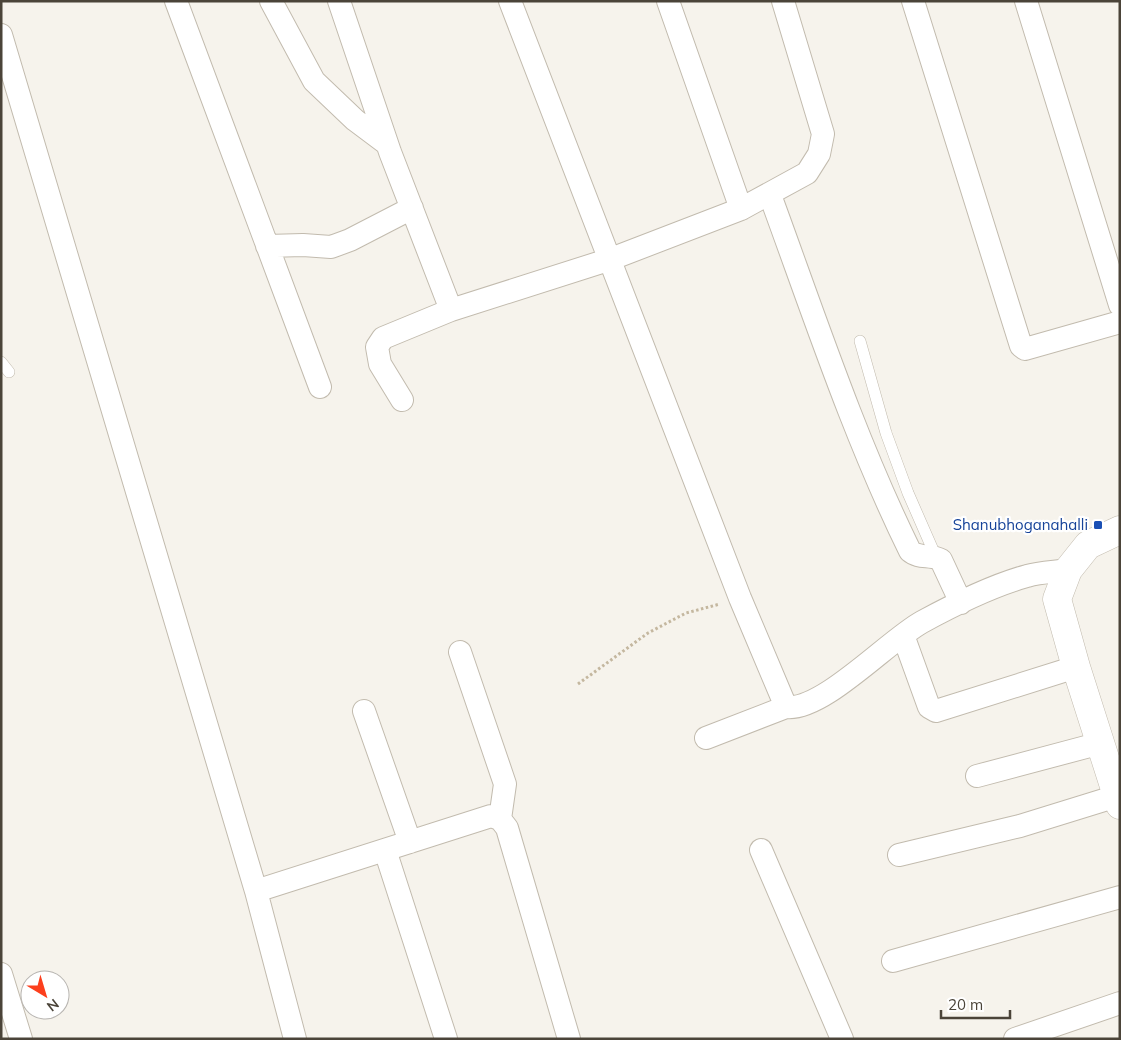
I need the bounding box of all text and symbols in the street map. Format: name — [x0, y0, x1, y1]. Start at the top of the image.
place label: Shanubhoganahalli — [953, 515, 1088, 534]
marker: Shanubhoganahalli — [1092, 519, 1104, 531]
north arrow — [20, 970, 70, 1020]
scale bar — [941, 988, 1010, 1020]
text: N — [43, 995, 63, 1016]
text: 20 m — [948, 995, 983, 1014]

